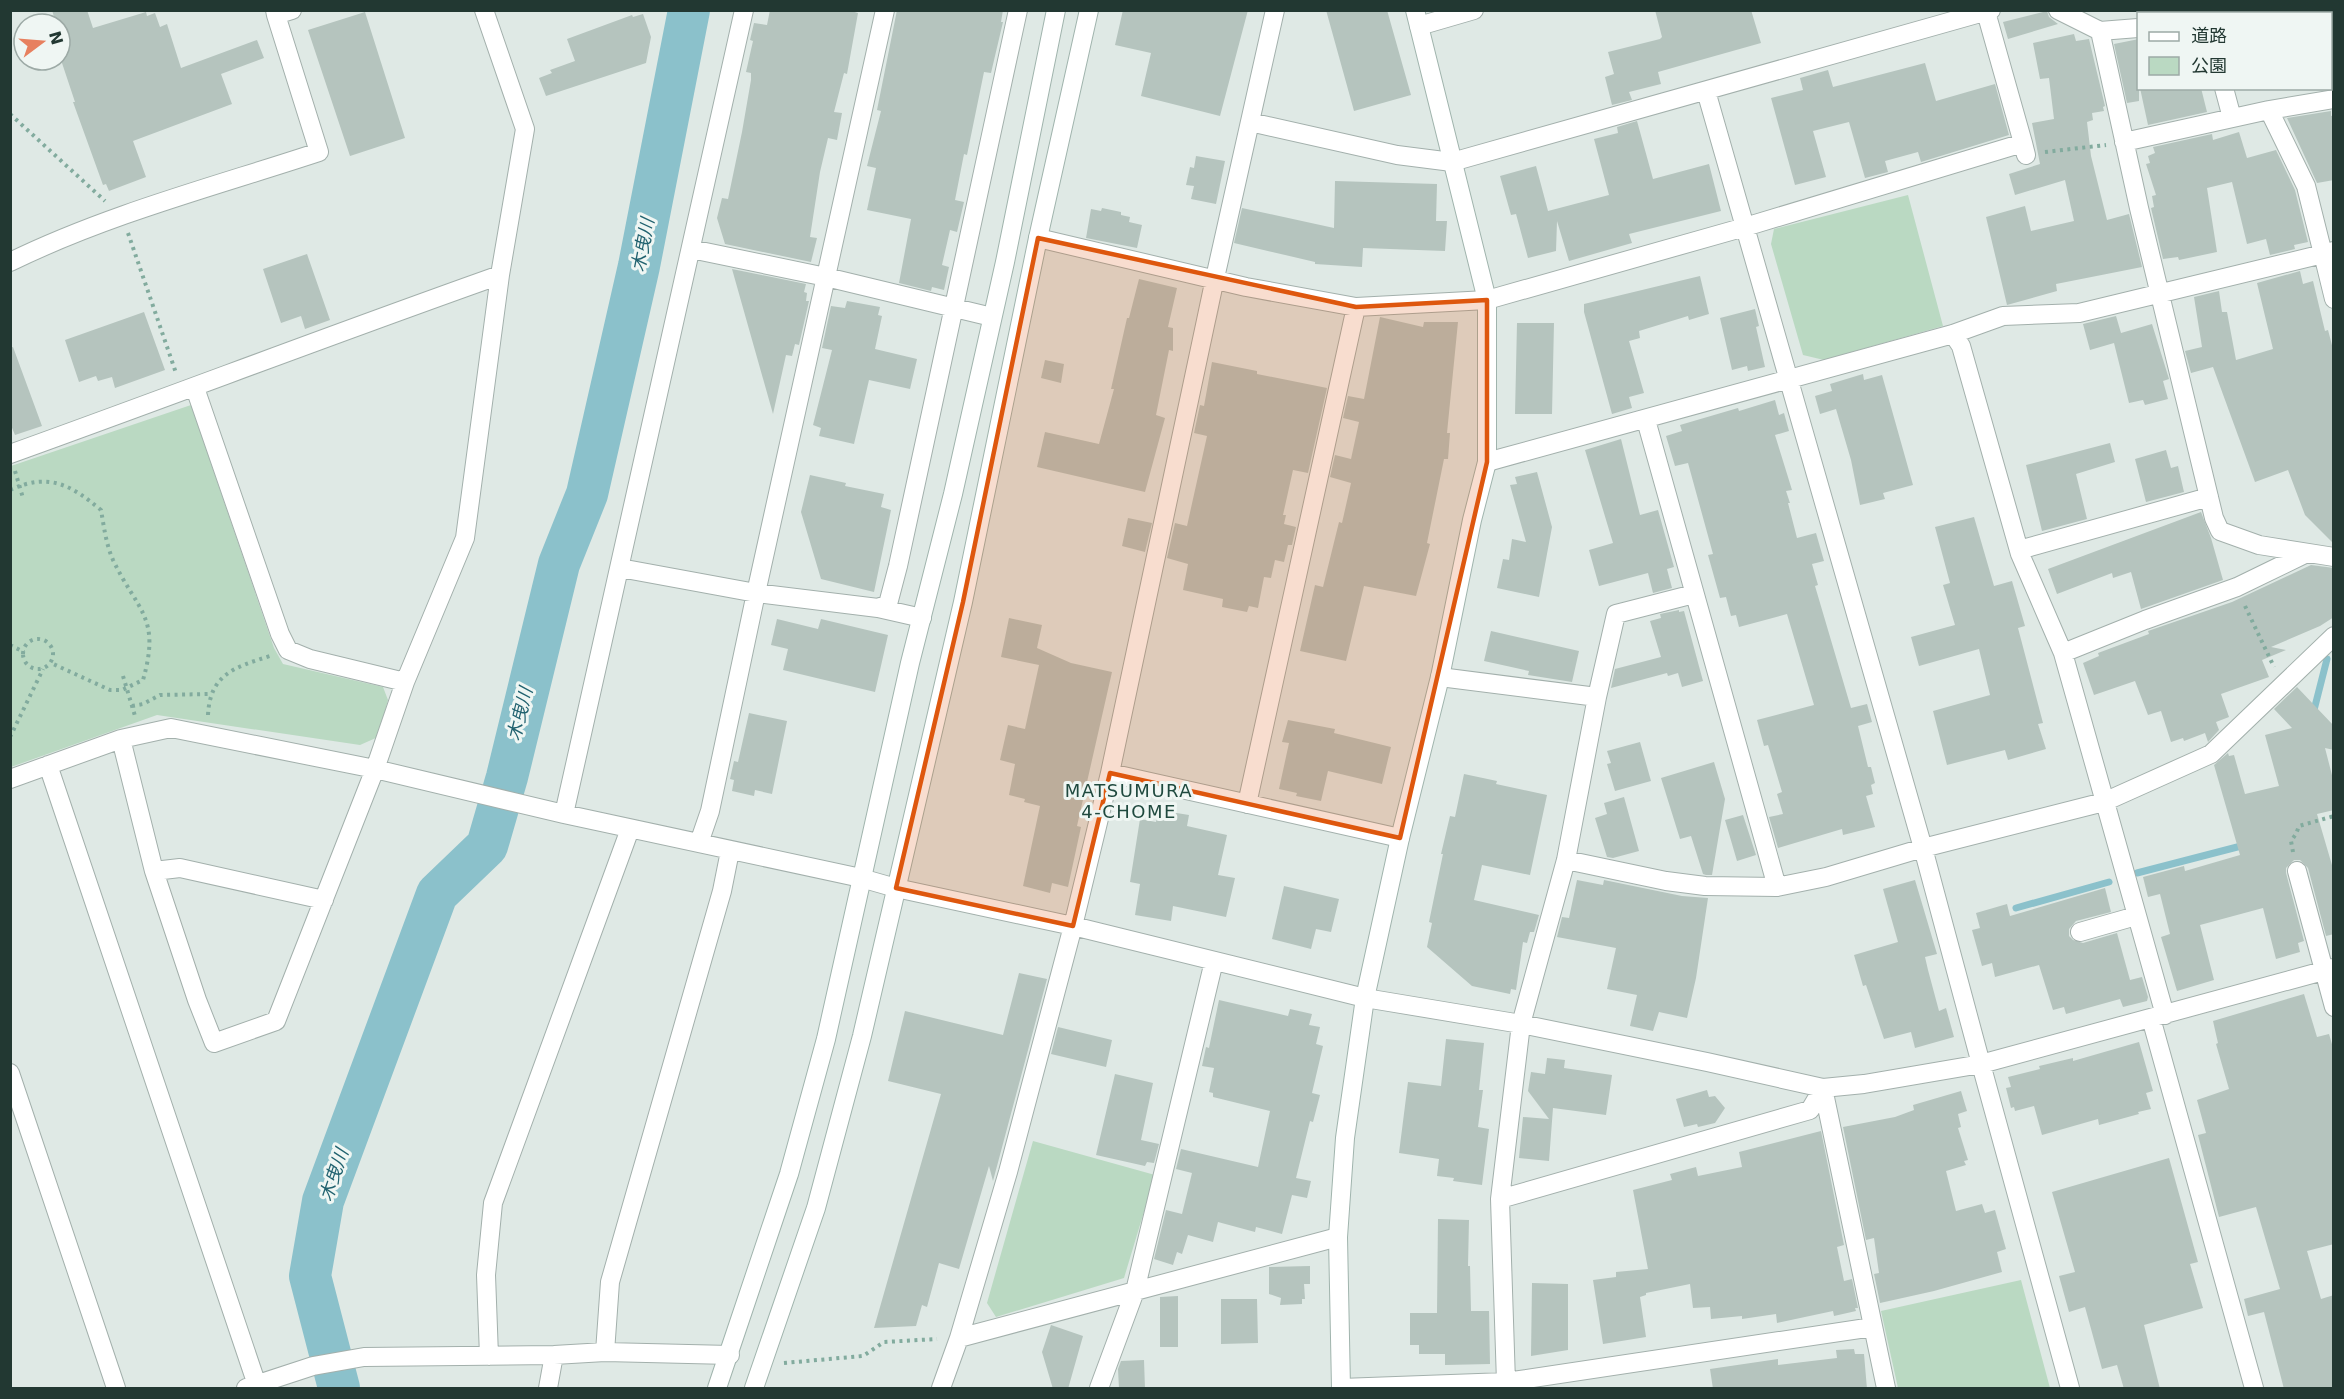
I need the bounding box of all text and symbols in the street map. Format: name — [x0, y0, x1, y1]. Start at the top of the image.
north arrow — [12, 12, 72, 72]
legend — [2137, 12, 2332, 90]
text: 道路 — [2191, 25, 2227, 46]
text: N — [45, 29, 67, 47]
text: 公園 — [2191, 55, 2227, 76]
water label: 木曳川 — [627, 214, 658, 273]
water label: 木曳川 — [503, 683, 537, 743]
district label: MATSUMURA 4-CHOME — [1065, 780, 1193, 822]
water label: 木曳川 — [315, 1144, 353, 1204]

